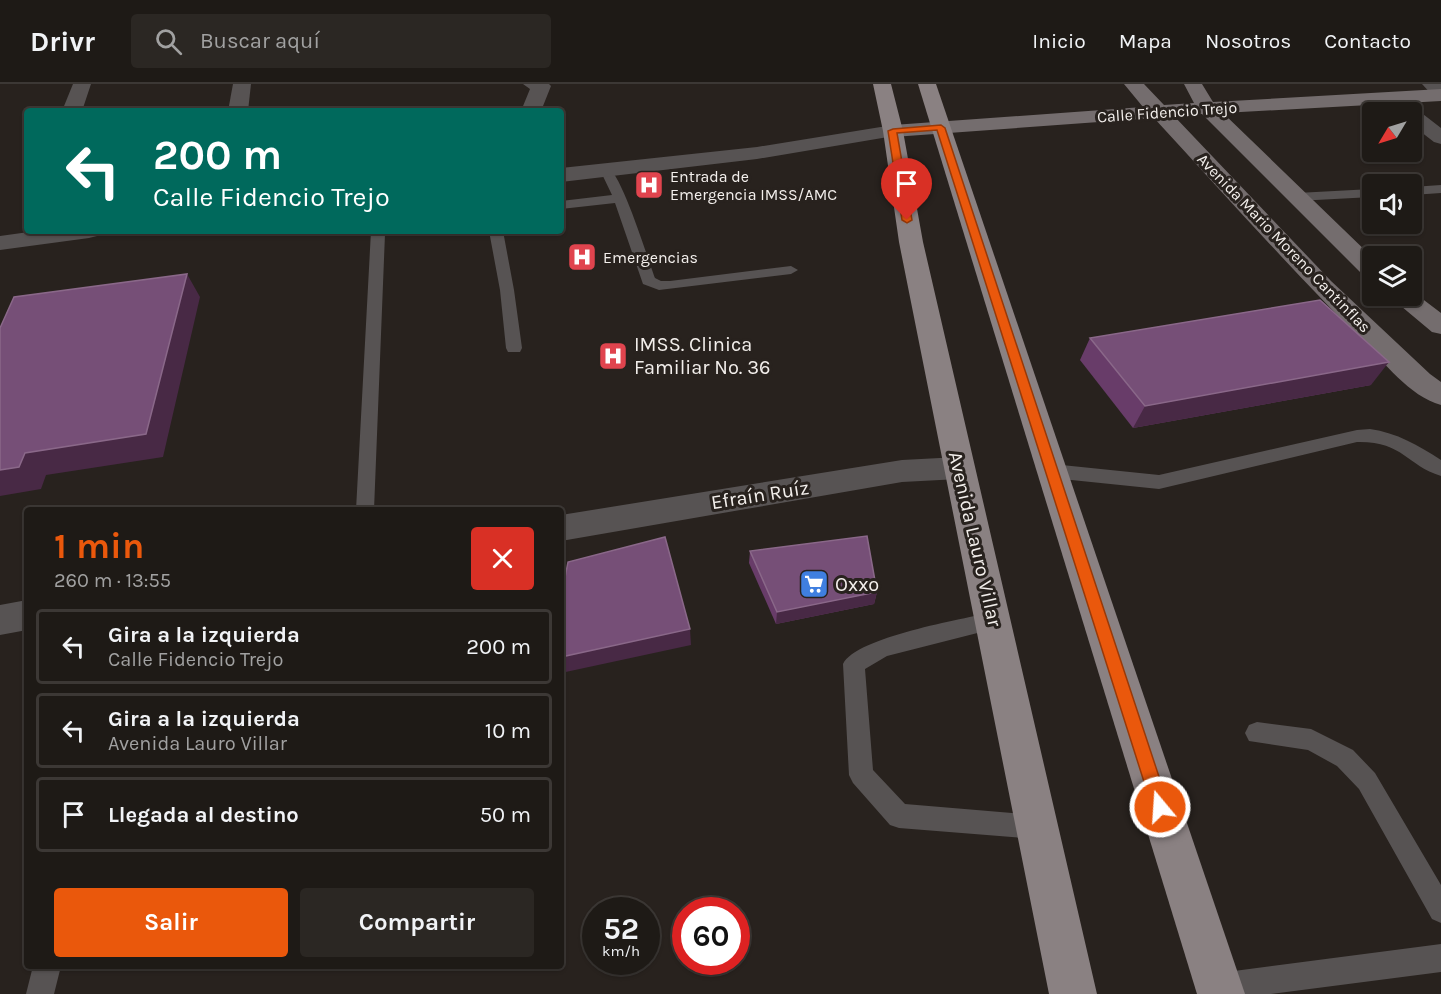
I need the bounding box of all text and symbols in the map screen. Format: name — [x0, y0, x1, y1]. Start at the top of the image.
search box — [131, 14, 551, 68]
text: Drivr — [30, 25, 95, 58]
icon: search — [152, 25, 185, 58]
text: Buscar aquí — [200, 28, 320, 54]
text: Inicio — [1032, 29, 1086, 53]
text: Mapa — [1119, 29, 1172, 53]
text: Nosotros — [1205, 29, 1291, 53]
text: Contacto — [1324, 29, 1411, 53]
street label: Calle Fidencio Trejo — [1096, 98, 1238, 126]
north arrow — [1362, 102, 1422, 162]
map controls — [1362, 102, 1422, 306]
text: 200 m — [153, 130, 282, 180]
icon: left — [54, 132, 132, 210]
street label: Avenida Mario Moreno Cantinflas — [1193, 150, 1375, 336]
pin — [881, 158, 932, 220]
place label: Entrada de Emergencia IMSS/AMC — [670, 167, 837, 204]
icon: arrive — [890, 167, 923, 200]
hospital icon: Entrada de Emergencia IMSS/AMC — [633, 169, 665, 201]
button: sound — [1362, 174, 1422, 234]
text: Calle Fidencio Trejo — [153, 181, 390, 213]
hospital icon: Emergencias — [566, 241, 598, 273]
button: layers — [1362, 246, 1422, 306]
place label: Emergencias — [603, 248, 698, 267]
place label: IMSS. Clinica Familiar No. 36 — [634, 333, 770, 379]
hospital icon: IMSS. Clinica Familiar No. 36 — [597, 340, 629, 372]
street label: Avenida Lauro Villar — [944, 449, 1007, 630]
street label: Efraín Ruíz — [709, 476, 811, 514]
text: 1 min — [54, 525, 144, 567]
button: close — [471, 527, 534, 590]
supermarket icon: Oxxo — [798, 568, 830, 600]
text: 260 m · 13:55 — [54, 569, 171, 592]
place label: Oxxo — [835, 573, 879, 596]
text: Gira a la izquierda — [108, 622, 300, 648]
icon: left — [57, 630, 90, 663]
text: 200 m — [466, 634, 531, 660]
text: Calle Fidencio Trejo — [108, 648, 283, 671]
text: Gira a la izquierda — [108, 706, 300, 732]
icon: left — [57, 714, 90, 747]
text: 10 m — [485, 718, 531, 744]
text: Avenida Lauro Villar — [108, 732, 287, 755]
position arrow — [1128, 775, 1192, 839]
icon: arrive — [57, 798, 90, 831]
text: Llegada al destino — [108, 802, 299, 828]
text: 50 m — [480, 802, 531, 828]
button: Salir — [54, 888, 288, 957]
button: Compartir — [300, 888, 534, 957]
speed limit sign: 60 — [672, 897, 750, 975]
text: 52 — [603, 911, 639, 947]
text: km/h — [602, 942, 640, 960]

